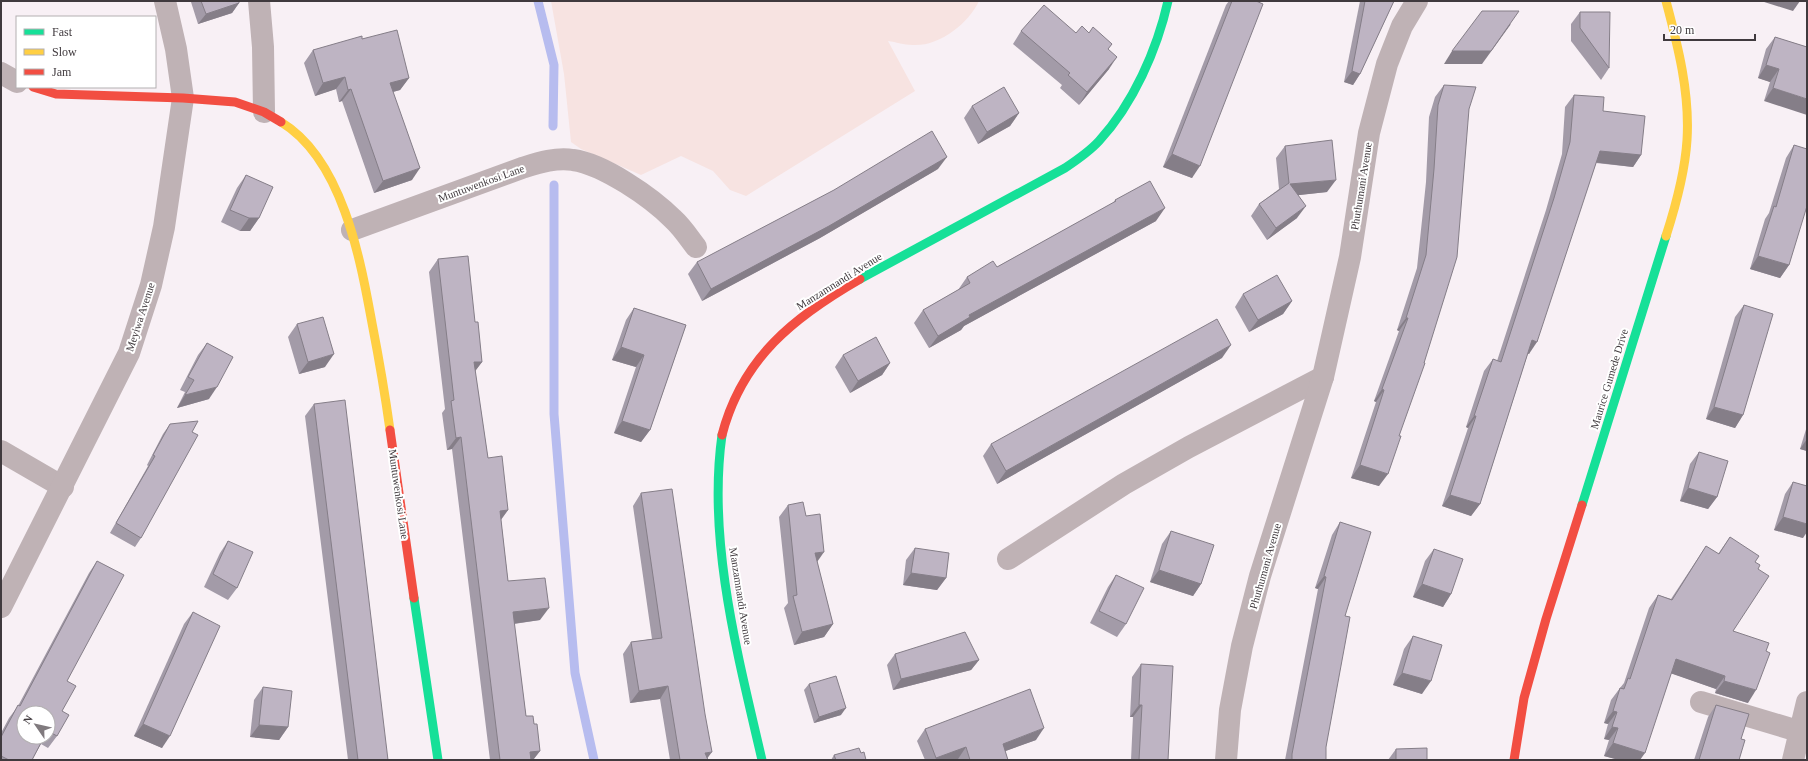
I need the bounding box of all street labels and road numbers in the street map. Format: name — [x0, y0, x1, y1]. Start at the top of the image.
street label: Phuthumani Avenue — [1348, 141, 1374, 231]
street label: Muntuwenkosi Lane — [436, 162, 526, 204]
street label: Manzamnandi Avenue — [794, 250, 884, 312]
street label: Meyiwa Avenue — [123, 281, 157, 353]
street label: Maurice Gumede Drive — [1588, 327, 1630, 431]
street label: Muntuwenkosi Lane — [387, 448, 411, 540]
street label: Phuthumani Avenue — [1247, 522, 1283, 610]
street label: Manzamnandi Avenue — [727, 546, 755, 646]

